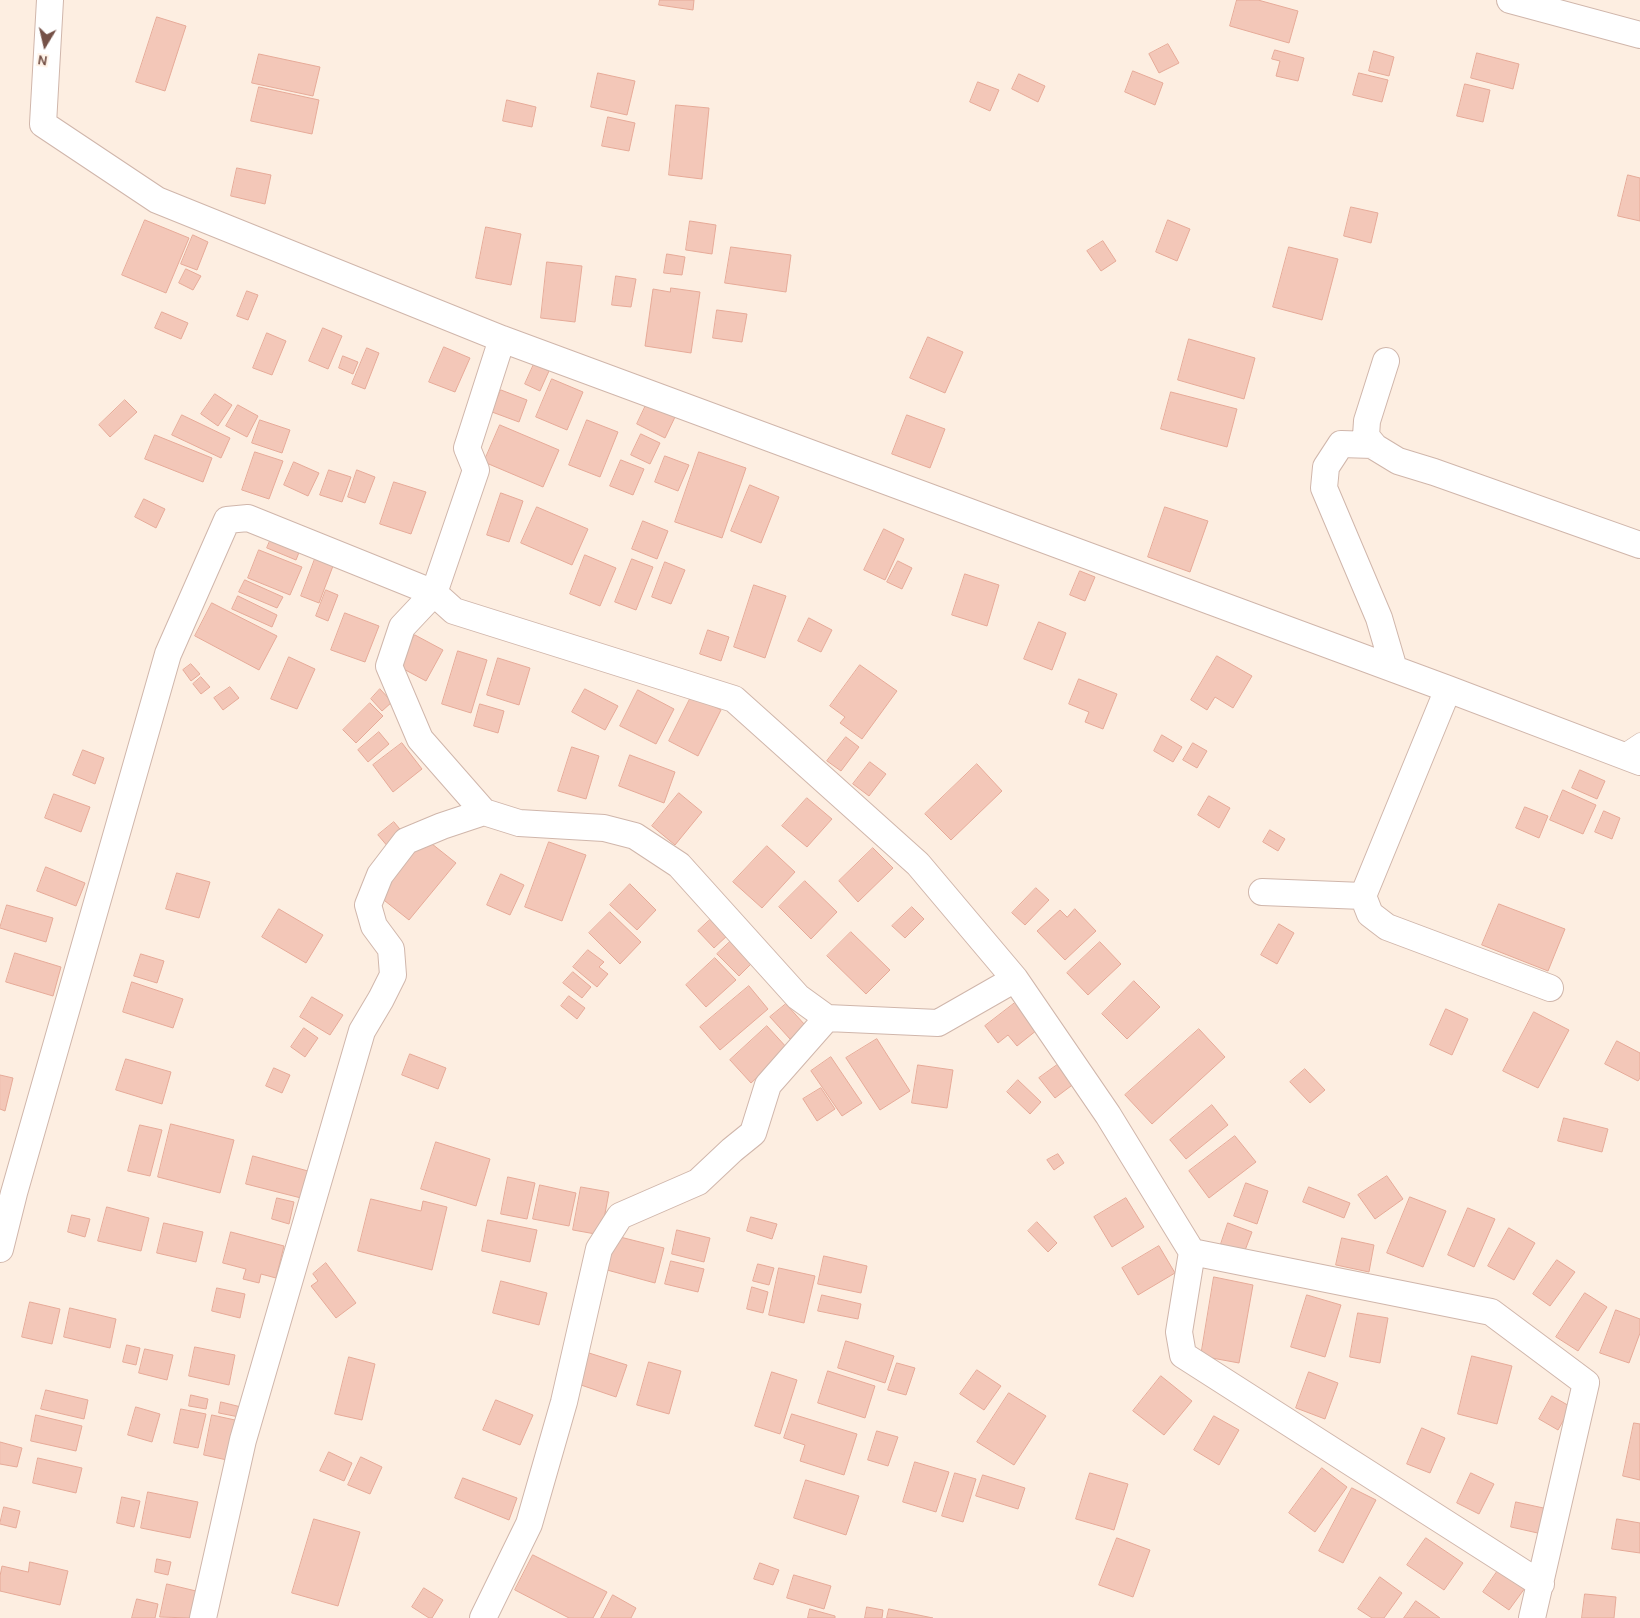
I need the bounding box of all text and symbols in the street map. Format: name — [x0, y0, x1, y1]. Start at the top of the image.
north arrow — [20, 20, 70, 70]
text: N — [36, 51, 49, 69]

